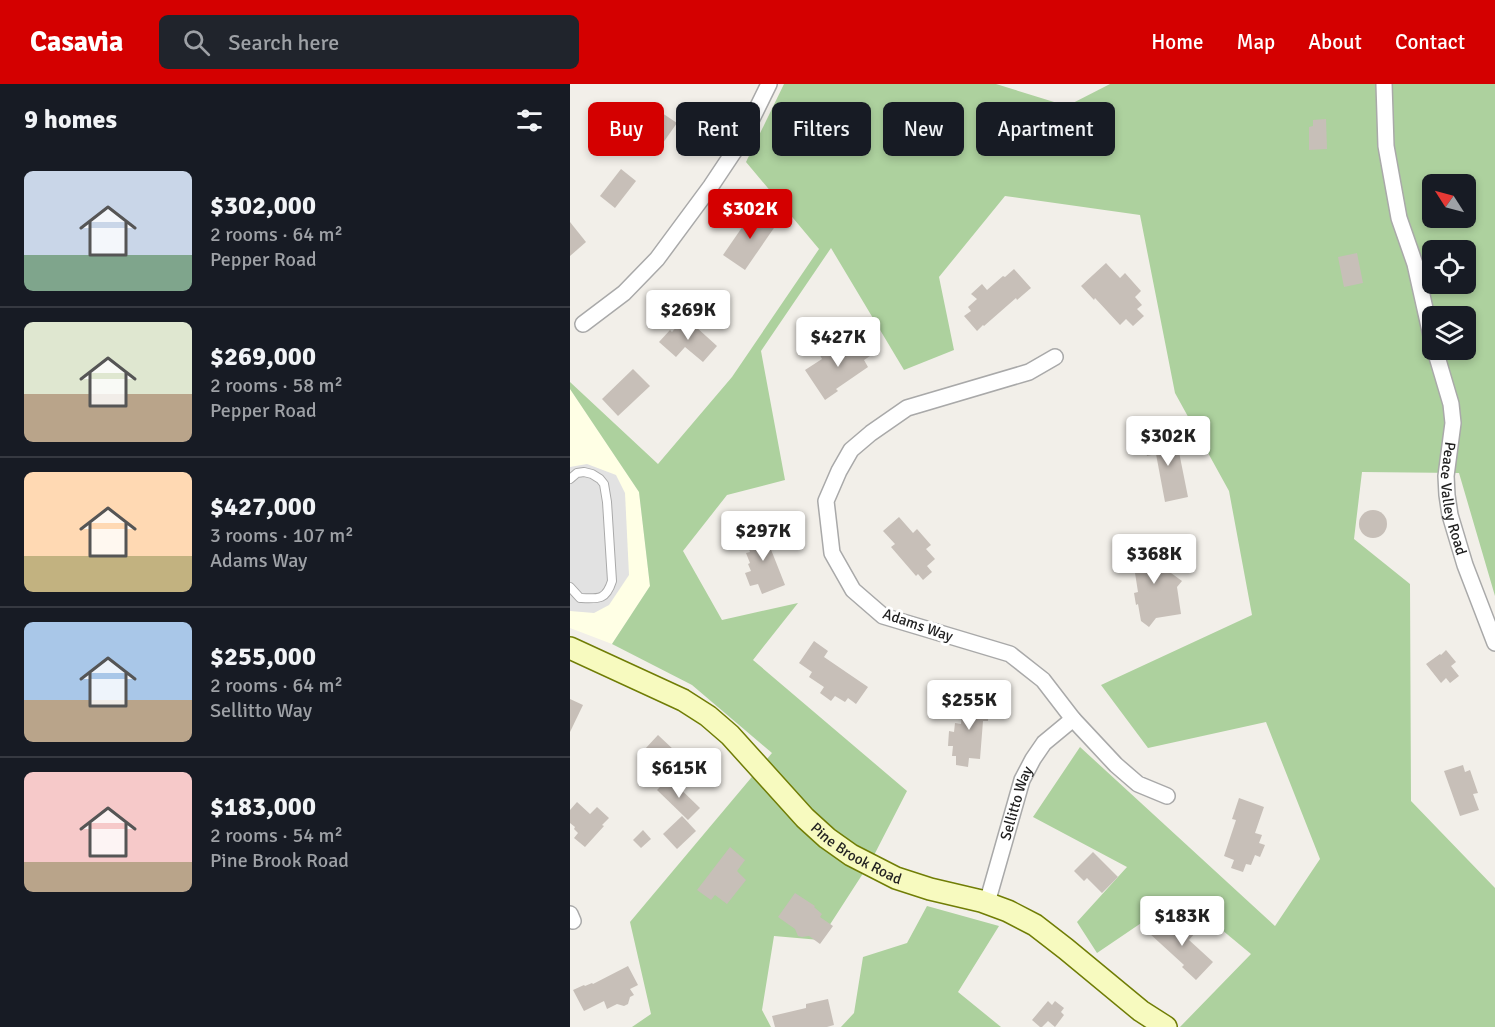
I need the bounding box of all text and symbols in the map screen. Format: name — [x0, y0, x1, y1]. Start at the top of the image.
search box — [159, 15, 579, 69]
text: Casavia — [30, 25, 123, 59]
icon: search — [180, 26, 213, 59]
text: Search here — [228, 29, 339, 56]
text: Home — [1151, 29, 1204, 55]
text: Map — [1237, 29, 1275, 55]
text: About — [1308, 29, 1362, 55]
text: Contact — [1395, 29, 1465, 55]
chip: Buy — [588, 102, 664, 156]
chip: Rent — [676, 102, 760, 156]
chip: Filters — [772, 102, 871, 156]
chip: New — [883, 102, 964, 156]
chip: Apartment — [976, 102, 1115, 156]
text: 9 homes — [24, 104, 117, 136]
icon: filters — [513, 104, 546, 137]
north arrow — [1422, 174, 1476, 228]
map controls — [1422, 174, 1476, 360]
pin: $302K — [708, 189, 792, 240]
text: $302,000 — [210, 190, 316, 222]
icon: home — [72, 195, 144, 267]
text: $302K — [722, 196, 778, 221]
text: 2 rooms · 64 m² — [210, 222, 343, 247]
button: locate — [1422, 240, 1476, 294]
text: Pepper Road — [210, 247, 317, 272]
pin: $269K — [646, 290, 730, 341]
text: $269K — [660, 297, 716, 322]
button: layers — [1422, 306, 1476, 360]
pin: $427K — [796, 317, 880, 368]
text: $427K — [810, 324, 866, 349]
text: $269,000 — [210, 341, 316, 373]
icon: home — [72, 346, 144, 418]
text: 2 rooms · 58 m² — [210, 373, 343, 398]
text: Pepper Road — [210, 398, 317, 423]
pin: $302K — [1126, 416, 1210, 467]
text: $302K — [1140, 423, 1196, 448]
street label: Peace Valley Road — [1437, 441, 1471, 557]
text: $427,000 — [210, 491, 316, 523]
icon: home — [72, 496, 144, 568]
pin: $297K — [721, 511, 805, 562]
text: $297K — [735, 518, 791, 543]
text: 3 rooms · 107 m² — [210, 523, 354, 548]
pin: $368K — [1112, 534, 1196, 585]
text: $368K — [1126, 541, 1182, 566]
text: Adams Way — [210, 548, 307, 573]
street label: Adams Way — [881, 605, 955, 645]
text: $255,000 — [210, 641, 316, 673]
icon: home — [72, 646, 144, 718]
text: 2 rooms · 64 m² — [210, 673, 343, 698]
pin: $255K — [927, 680, 1011, 731]
text: $255K — [941, 687, 997, 712]
text: Sellitto Way — [210, 698, 312, 723]
pin: $615K — [637, 748, 721, 799]
text: $615K — [651, 755, 707, 780]
street label: Sellitto Way — [996, 763, 1037, 842]
text: $183,000 — [210, 791, 316, 823]
icon: home — [72, 796, 144, 868]
street label: Pine Brook Road — [807, 819, 904, 888]
text: 2 rooms · 54 m² — [210, 823, 343, 848]
text: Pine Brook Road — [210, 848, 349, 873]
pin: $183K — [1140, 896, 1224, 947]
text: $183K — [1154, 903, 1210, 928]

